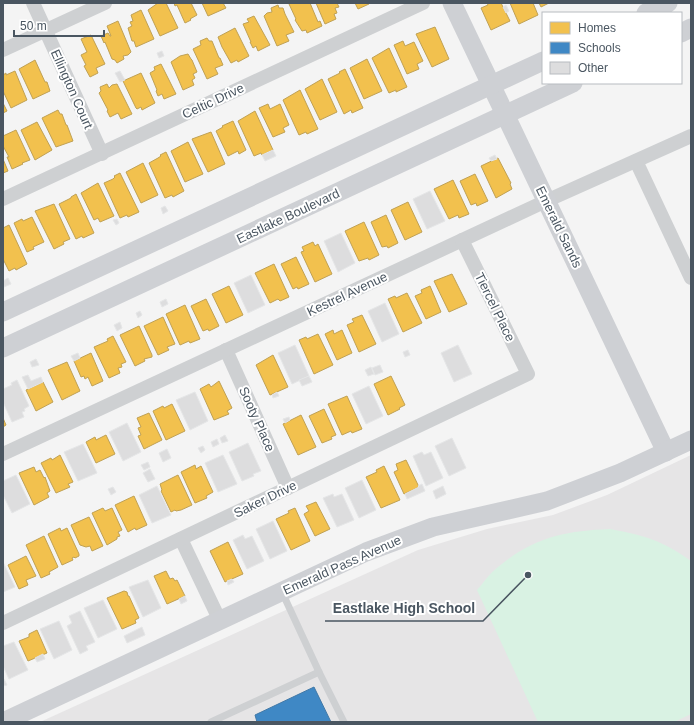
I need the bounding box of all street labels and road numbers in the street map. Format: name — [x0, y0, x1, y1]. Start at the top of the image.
street label: Ellington Court — [48, 47, 96, 131]
street label: Celtic Drive — [180, 80, 246, 122]
street label: Emerald Sands — [533, 184, 585, 271]
street label: Eastlake Boulevard — [234, 186, 342, 246]
street label: Kestrel Avenue — [304, 269, 390, 319]
street label: Tiercel Place — [472, 270, 518, 344]
street label: Sooty Place — [236, 384, 278, 454]
street label: Saker Drive — [231, 477, 299, 521]
street label: Emerald Pass Avenue — [281, 532, 403, 598]

